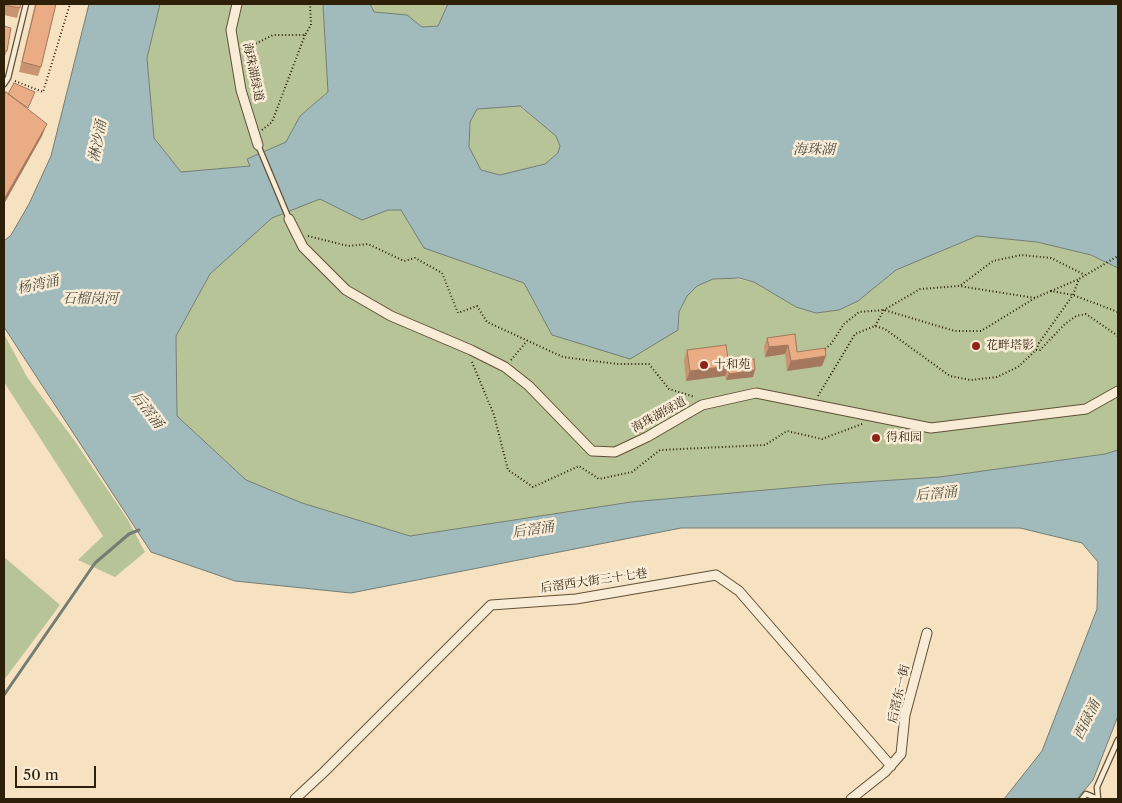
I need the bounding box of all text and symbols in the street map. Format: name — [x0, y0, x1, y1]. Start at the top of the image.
street label: 海珠湖绿道 — [240, 41, 266, 103]
water label: 淋沙涌 — [86, 119, 110, 163]
water label: 海珠湖 — [793, 142, 835, 158]
water label: 杨湾涌 — [16, 272, 60, 298]
water label: 石榴岗河 — [62, 291, 118, 307]
place label: 花畔塔影 — [986, 339, 1034, 353]
marker: 花畔塔影 — [970, 340, 982, 352]
place label: 十和苑 — [714, 358, 750, 372]
marker: 十和苑 — [698, 359, 710, 371]
water label: 后滘涌 — [128, 388, 166, 432]
street label: 海珠湖绿道 — [629, 394, 689, 436]
place label: 得和园 — [886, 431, 922, 445]
marker: 得和园 — [870, 432, 882, 444]
water label: 后滘涌 — [914, 484, 958, 504]
water label: 后滘涌 — [511, 519, 555, 541]
street label: 后滘西大街三十七巷 — [540, 566, 648, 596]
street label: 后滘东一街 — [885, 663, 913, 725]
water label: 西碌涌 — [1070, 697, 1104, 743]
scale bar — [18, 756, 99, 788]
text: 50 m — [23, 765, 59, 784]

